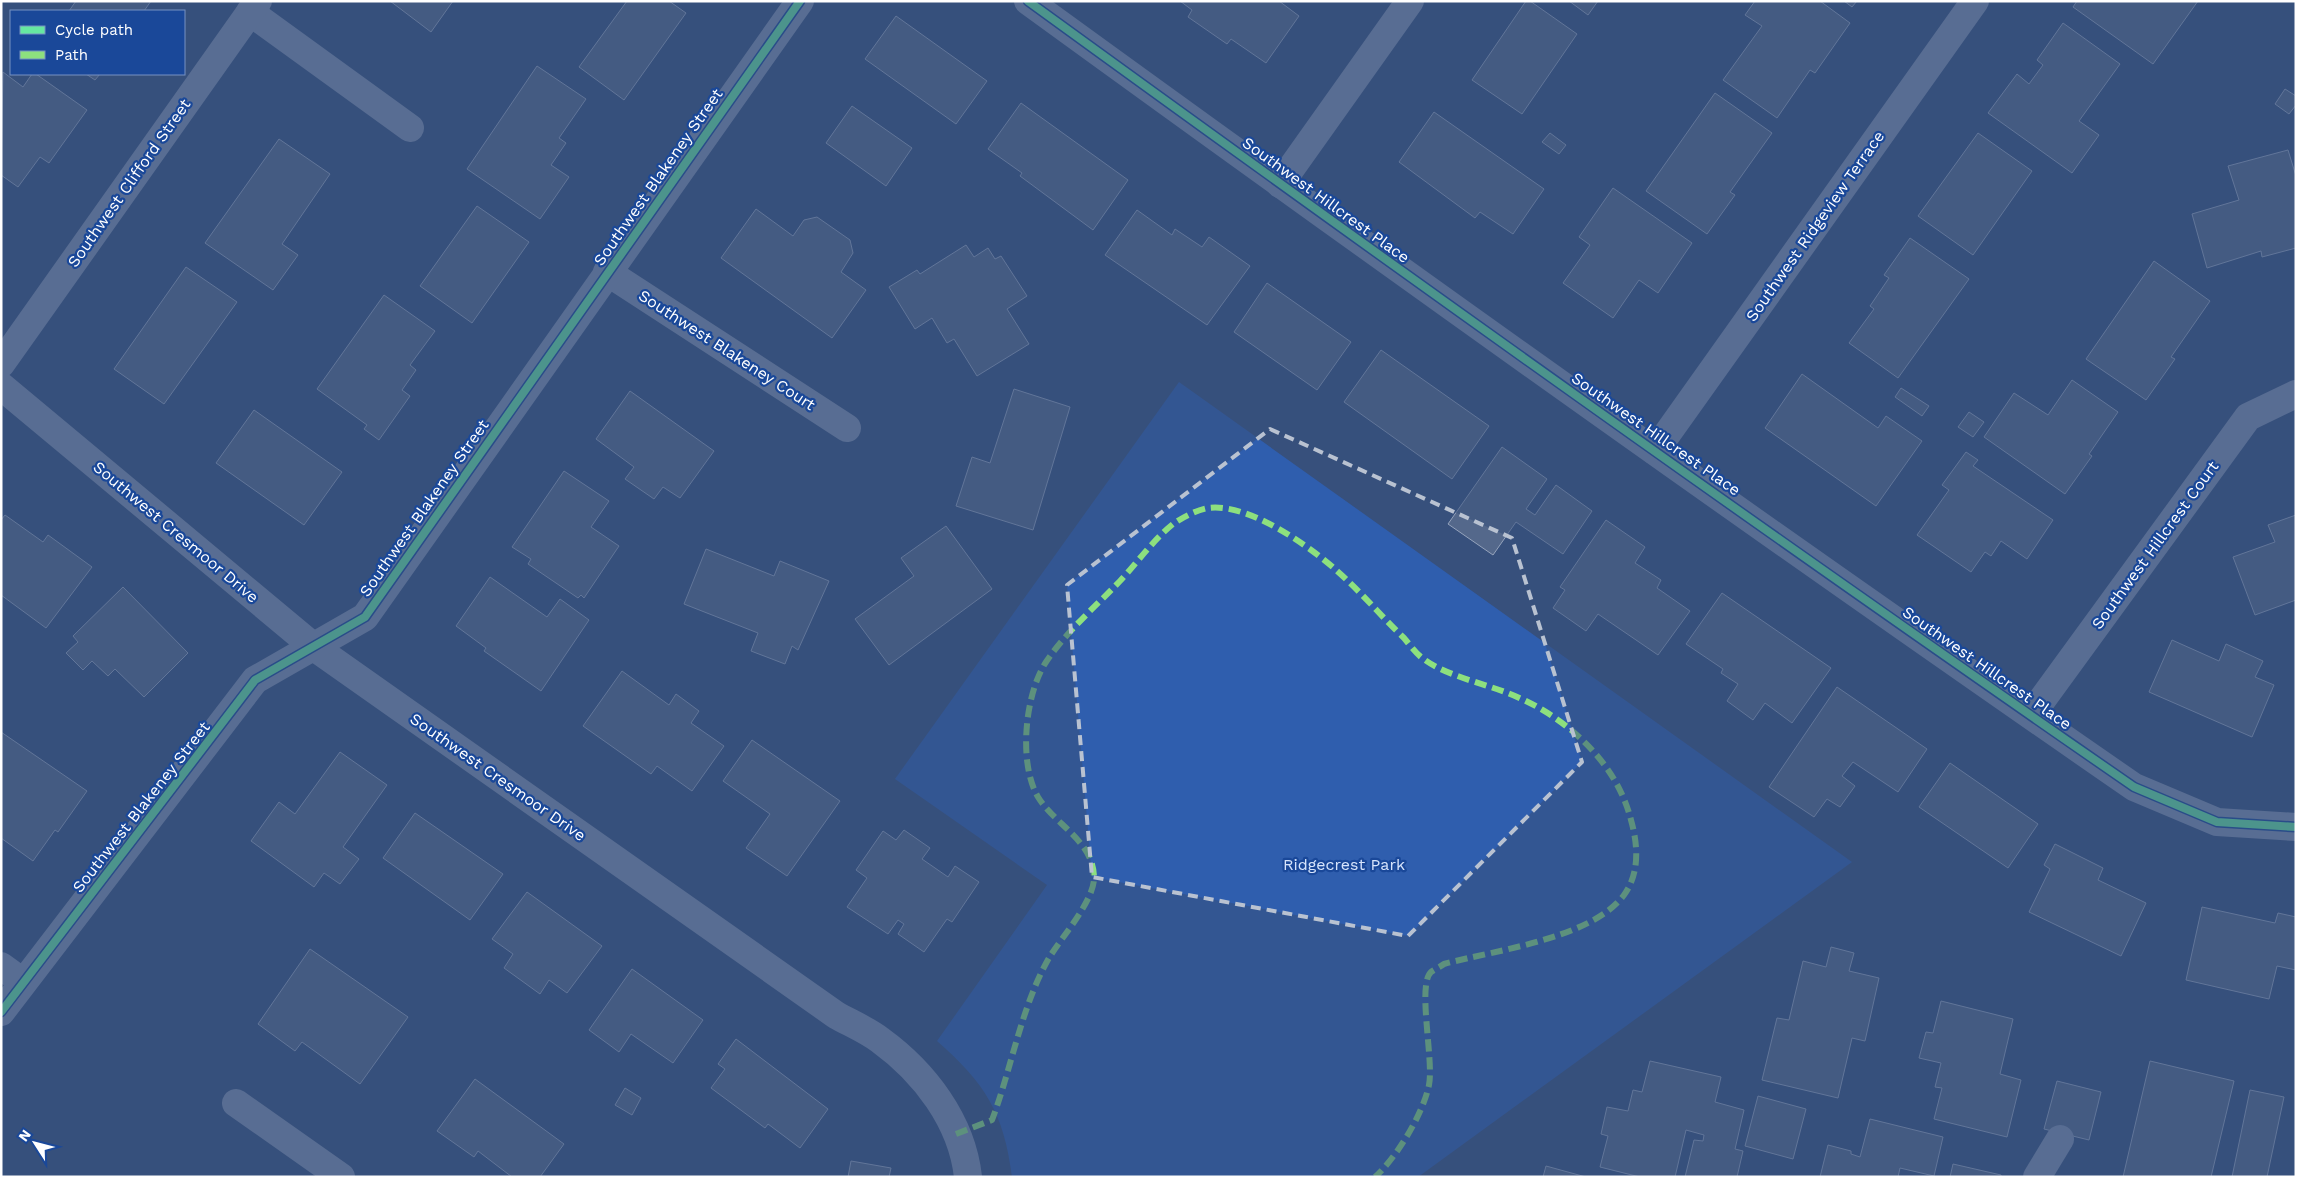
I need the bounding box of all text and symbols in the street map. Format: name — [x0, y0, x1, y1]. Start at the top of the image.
legend — [10, 10, 185, 75]
text: Cycle path — [55, 21, 133, 39]
text: Path — [55, 46, 88, 64]
street label: Southwest Blakeney Street — [589, 85, 727, 269]
street label: Southwest Clifford Street — [64, 95, 195, 271]
street label: Southwest Ridgeview Terrace — [1742, 127, 1888, 325]
street label: Southwest Hillcrest Place — [1239, 133, 1413, 267]
street label: Southwest Blakeney Court — [635, 286, 819, 414]
street label: Southwest Hillcrest Place — [1568, 368, 1744, 500]
street label: Southwest Blakeney Street — [355, 416, 493, 600]
street label: Southwest Cresmoor Drive — [89, 457, 263, 607]
street label: Southwest Hillcrest Court — [2088, 457, 2223, 633]
street label: Southwest Hillcrest Place — [1899, 602, 2075, 734]
street label: Southwest Cresmoor Drive — [407, 709, 589, 845]
street label: Southwest Blakeney Street — [68, 717, 214, 896]
park label: Ridgecrest Park — [1283, 855, 1405, 874]
north arrow — [10, 1118, 60, 1168]
text: N — [15, 1126, 34, 1144]

